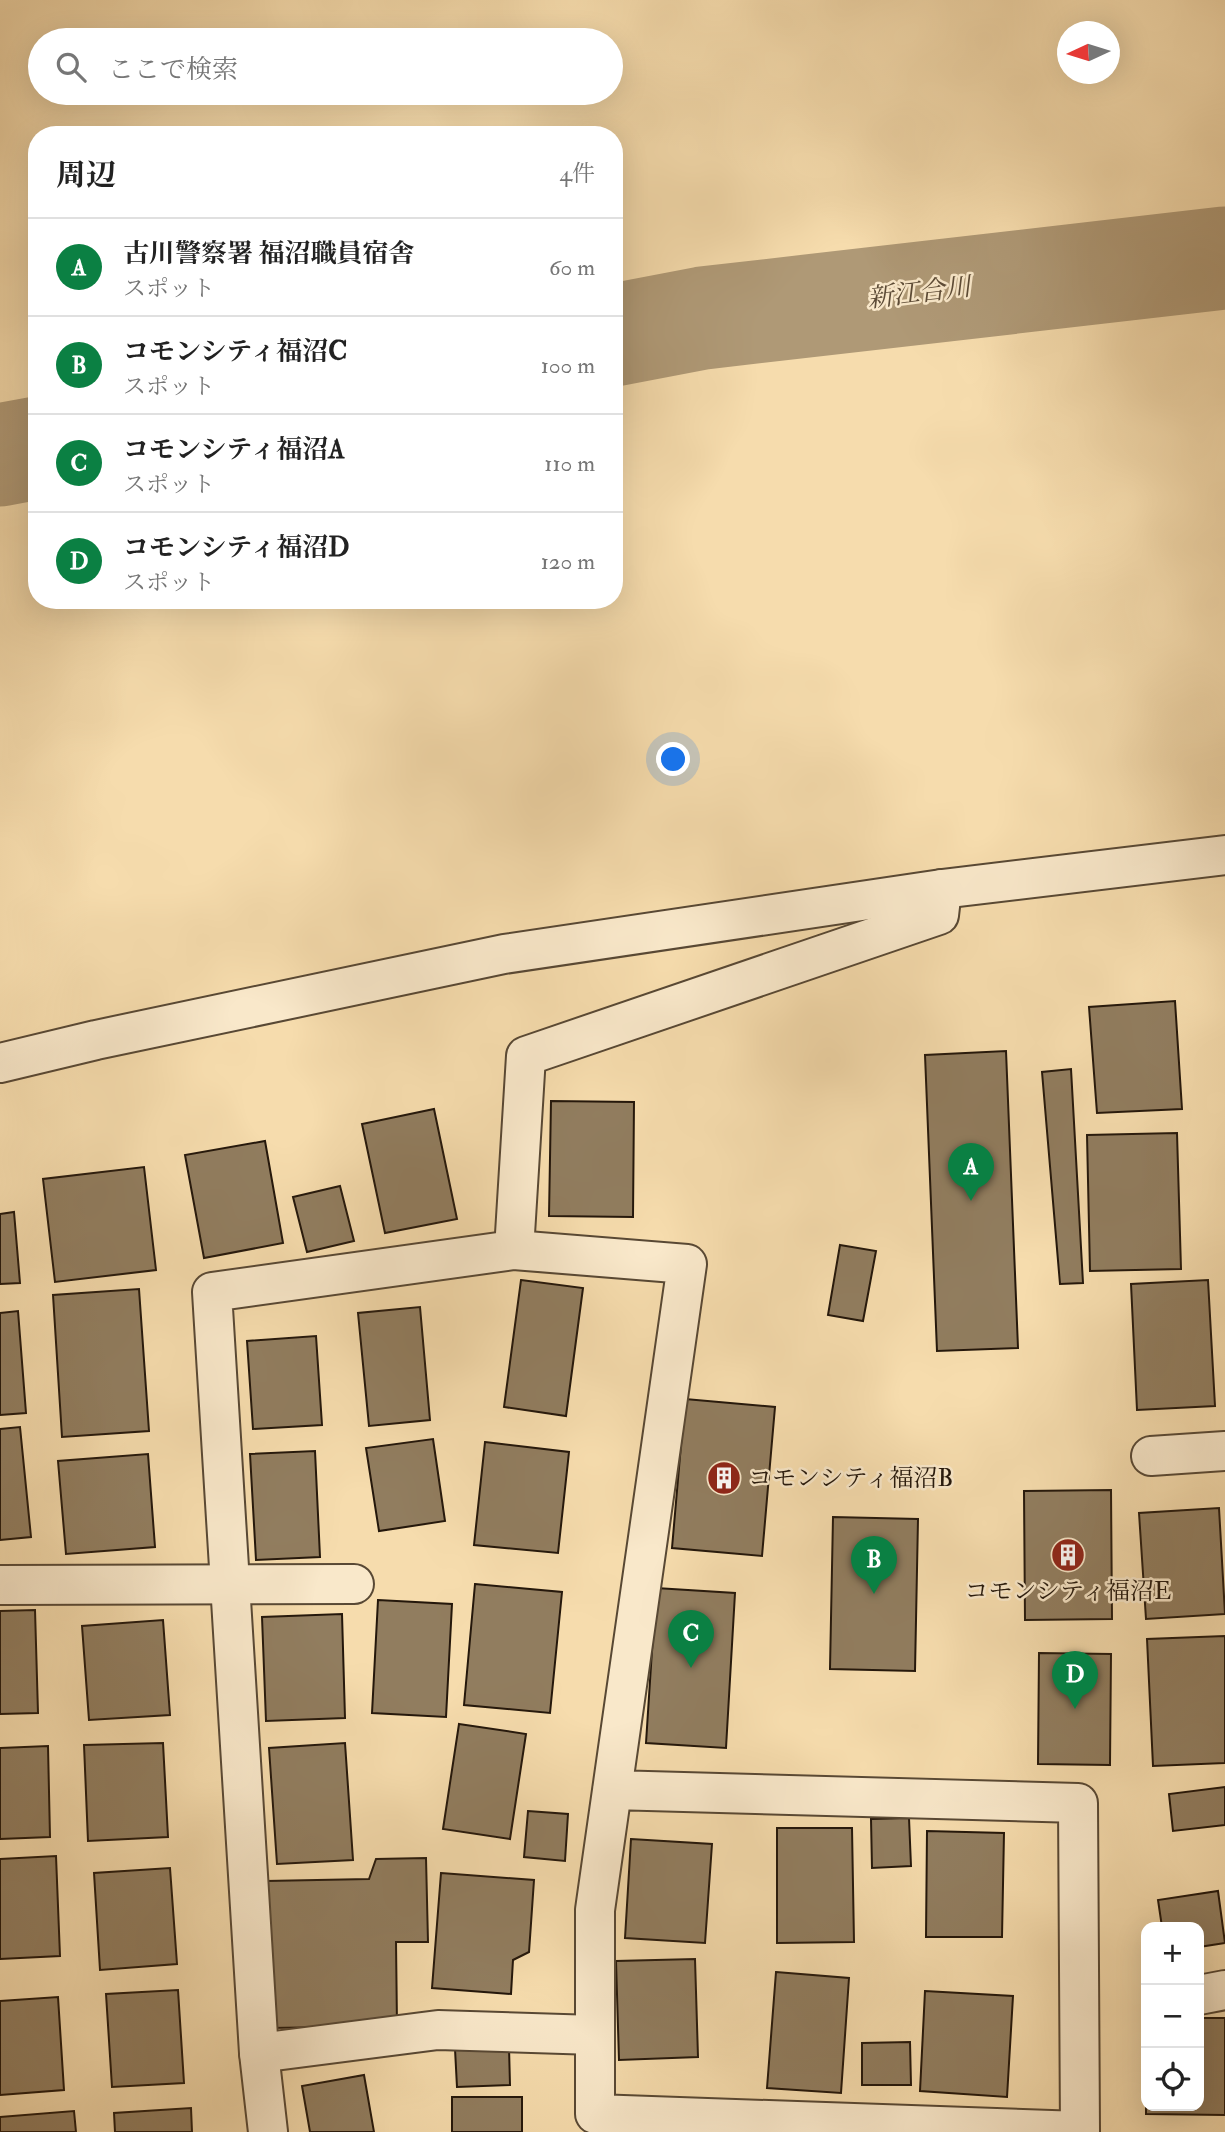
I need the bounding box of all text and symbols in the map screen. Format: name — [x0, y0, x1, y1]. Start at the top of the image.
north arrow — [1057, 21, 1120, 84]
search box — [28, 28, 623, 105]
icon: search — [52, 48, 90, 86]
text: ここで検索 — [108, 54, 238, 86]
text: 周辺 — [56, 157, 116, 194]
text: 4件 — [560, 159, 595, 188]
text: 古川警察署 福沼職員宿舎 — [123, 238, 414, 270]
text: A — [72, 253, 86, 282]
text: 60 m — [549, 253, 595, 282]
water label: 新江合川 — [865, 270, 976, 315]
text: スポット — [123, 274, 215, 303]
text: コモンシティ福沼C — [123, 336, 347, 368]
text: B — [71, 351, 87, 380]
text: 100 m — [541, 351, 595, 380]
text: スポット — [123, 372, 215, 401]
text: コモンシティ福沼A — [123, 434, 345, 466]
text: C — [71, 449, 87, 478]
text: 110 m — [544, 449, 595, 478]
text: スポット — [123, 470, 215, 499]
text: コモンシティ福沼D — [123, 532, 349, 564]
text: D — [70, 547, 88, 576]
text: 120 m — [541, 547, 595, 576]
text: スポット — [123, 568, 215, 597]
your location — [656, 742, 690, 776]
pin: A — [948, 1143, 994, 1201]
building icon: コモンシティ福沼B — [705, 1459, 743, 1497]
place label: コモンシティ福沼B — [748, 1463, 953, 1494]
pin: B — [851, 1536, 897, 1594]
building icon: コモンシティ福沼E — [1049, 1536, 1087, 1574]
place label: コモンシティ福沼E — [965, 1576, 1171, 1607]
pin: C — [668, 1610, 714, 1668]
pin: D — [1052, 1651, 1098, 1709]
map controls — [1141, 1922, 1204, 2111]
button: + — [1141, 1922, 1204, 1985]
button: − — [1141, 1985, 1204, 2048]
button: locate — [1141, 2048, 1204, 2111]

